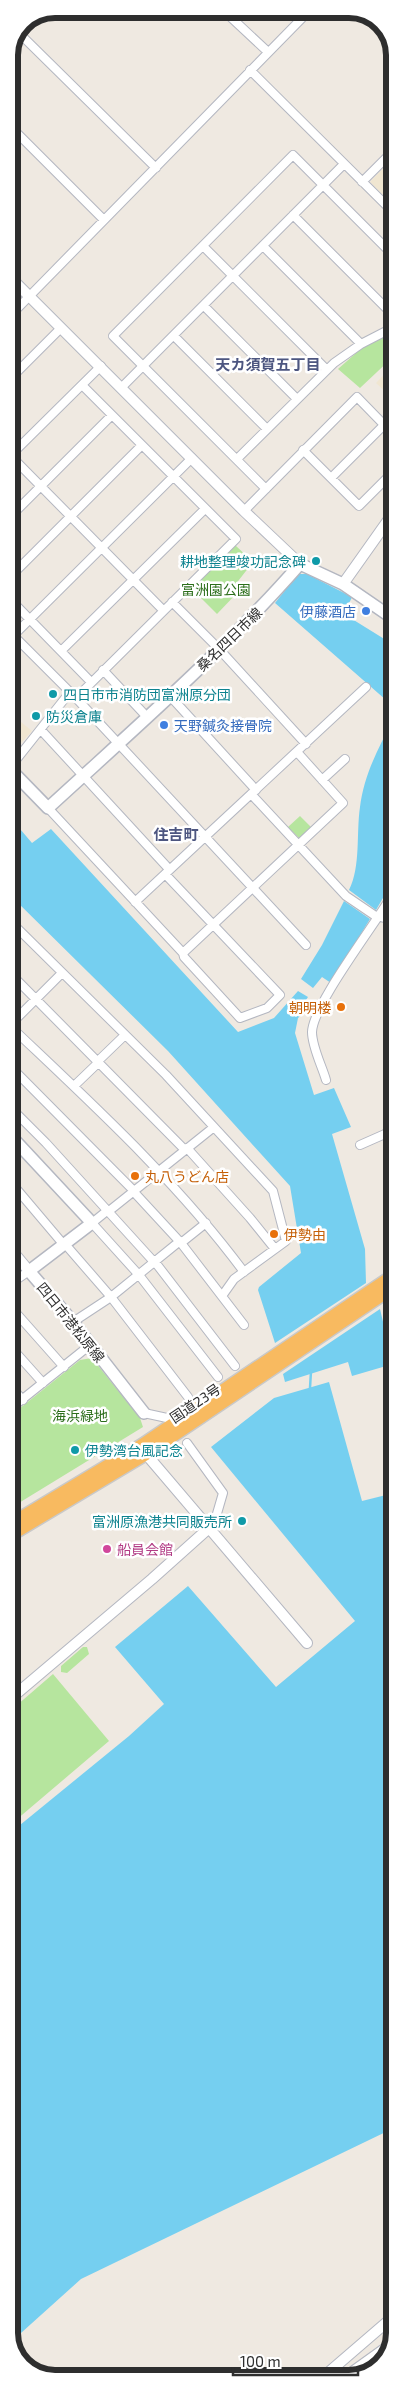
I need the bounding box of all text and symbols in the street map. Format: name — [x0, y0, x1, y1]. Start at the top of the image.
district label: 天カ須賀五丁目 — [215, 355, 321, 373]
place label: 耕地整理竣功記念碑 — [180, 553, 306, 570]
marker: 耕地整理竣功記念碑 — [310, 555, 322, 567]
park label: 富洲園公園 — [181, 581, 251, 598]
place label: 伊藤酒店 — [300, 603, 356, 620]
street label: 桑名四日市線 — [193, 604, 265, 674]
marker: 伊藤酒店 — [360, 605, 372, 617]
place label: 四日市市消防団富洲原分団 — [63, 686, 231, 703]
marker: 四日市市消防団富洲原分団 — [47, 688, 59, 700]
place label: 防災倉庫 — [46, 708, 102, 725]
marker: 防災倉庫 — [30, 710, 42, 722]
place label: 天野鍼灸接骨院 — [174, 717, 272, 734]
marker: 天野鍼灸接骨院 — [158, 719, 170, 731]
district label: 住吉町 — [153, 825, 199, 843]
place label: 朝明楼 — [289, 999, 332, 1016]
marker: 朝明楼 — [335, 1001, 347, 1013]
place label: 丸八うどん店 — [145, 1168, 229, 1185]
marker: 丸八うどん店 — [129, 1170, 141, 1182]
place label: 伊勢由 — [284, 1226, 326, 1243]
marker: 伊勢由 — [268, 1228, 280, 1240]
street label: 四日市港松原線 — [34, 1279, 108, 1365]
street label: 国道23号 — [166, 1380, 224, 1426]
park label: 海浜緑地 — [52, 1407, 108, 1424]
place label: 伊勢湾台風記念 — [85, 1442, 183, 1459]
marker: 伊勢湾台風記念 — [69, 1444, 81, 1456]
place label: 富洲原漁港共同販売所 — [92, 1513, 232, 1530]
marker: 富洲原漁港共同販売所 — [236, 1515, 248, 1527]
place label: 船員会館 — [117, 1541, 173, 1558]
marker: 船員会館 — [101, 1543, 113, 1555]
scale bar — [233, 2344, 358, 2376]
text: 100 m — [240, 2352, 281, 2370]

